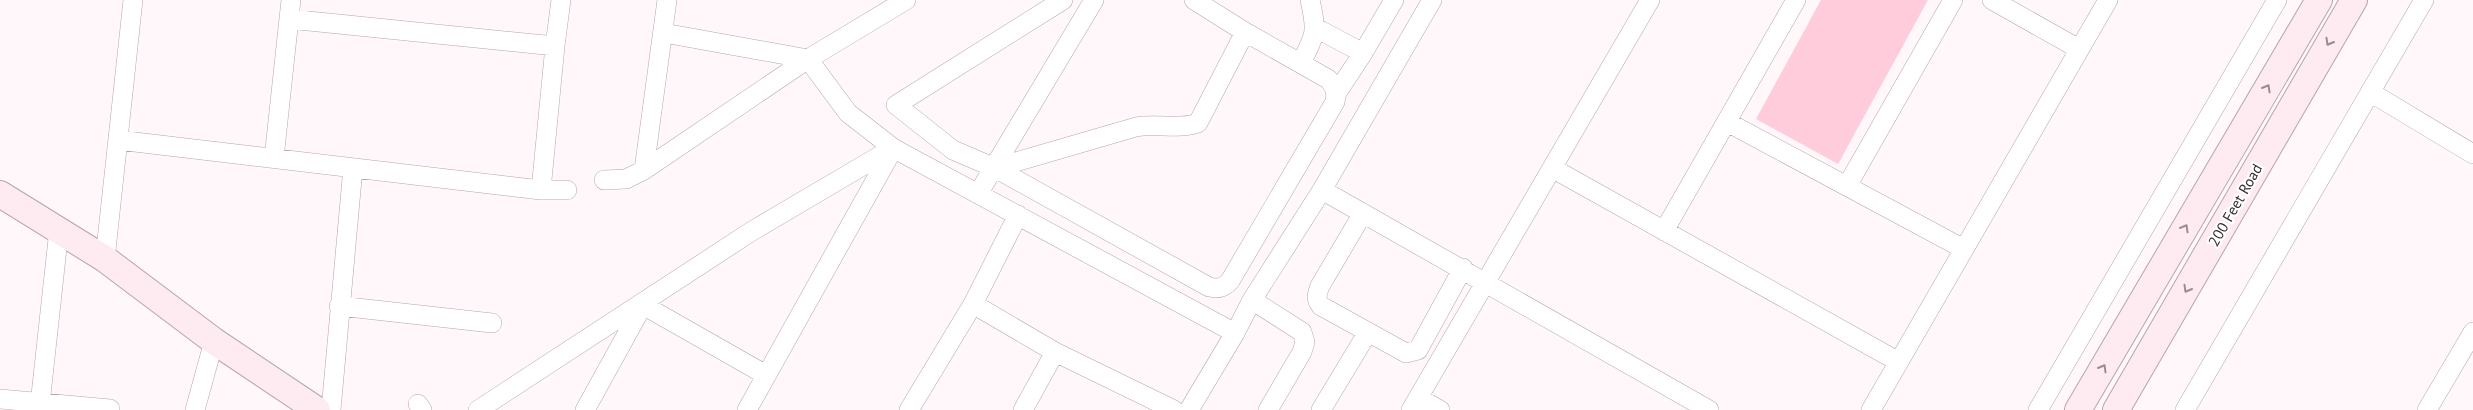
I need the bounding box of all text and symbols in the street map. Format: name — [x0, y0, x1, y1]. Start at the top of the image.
one-way arrow — [2326, 37, 2336, 46]
one-way arrow — [2261, 84, 2271, 93]
street label: 200 Feet Road — [2204, 160, 2266, 250]
one-way arrow — [2179, 224, 2189, 233]
one-way arrow — [2183, 283, 2193, 292]
one-way arrow — [2096, 364, 2106, 373]

